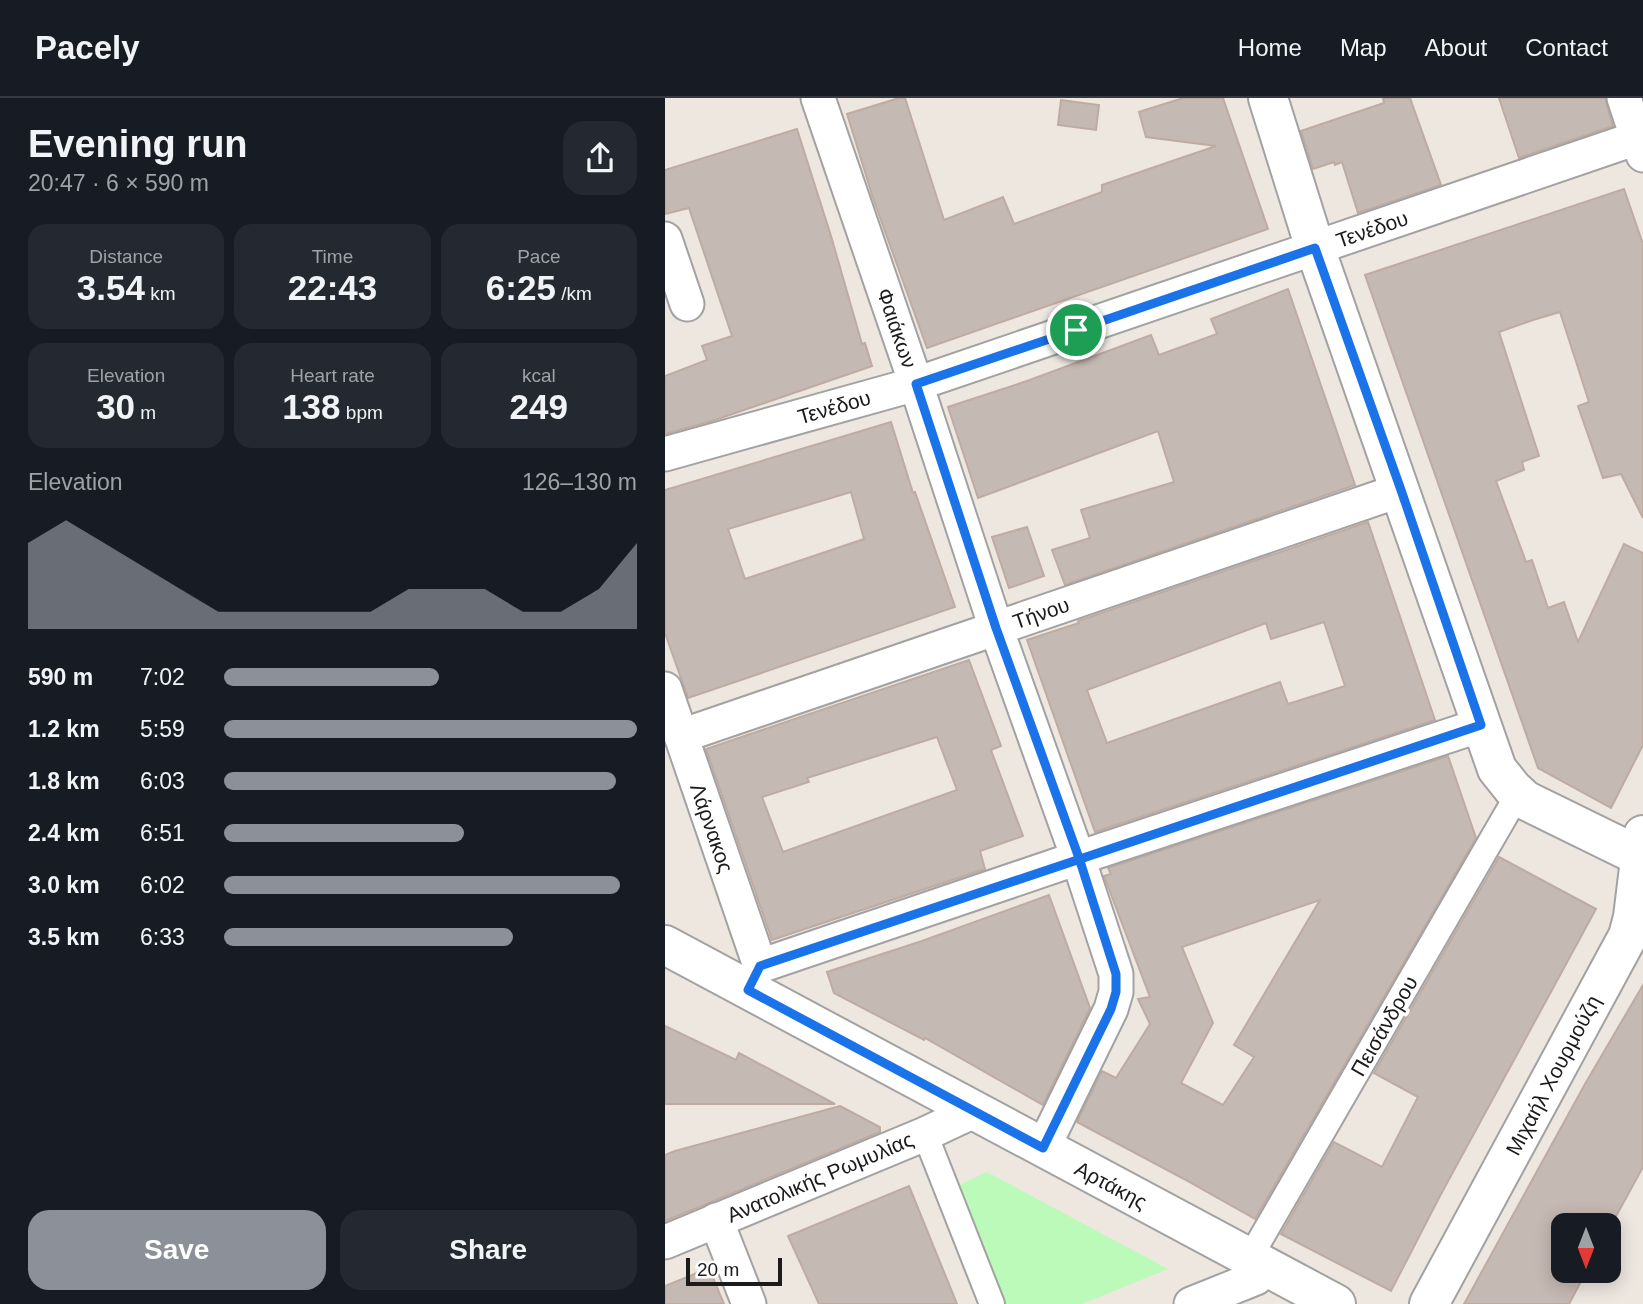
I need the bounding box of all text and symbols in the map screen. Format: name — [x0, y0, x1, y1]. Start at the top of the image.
text: Pacely — [35, 29, 140, 66]
text: Home — [1238, 34, 1302, 61]
text: Map — [1340, 34, 1387, 61]
text: About — [1425, 34, 1487, 61]
text: Contact — [1525, 34, 1608, 61]
button: share — [563, 121, 637, 195]
text: Evening run — [28, 123, 248, 165]
text: 20:47 · 6 × 590 m — [28, 170, 209, 196]
street label: Τενέδου — [1333, 206, 1411, 252]
text: Distance — [89, 246, 163, 267]
text: Time — [312, 246, 353, 267]
text: Pace — [517, 246, 560, 267]
text: 3.54 — [77, 268, 145, 307]
text: 22:43 — [288, 268, 377, 307]
text: 6:25 — [486, 268, 556, 307]
text: km — [145, 283, 176, 304]
text: /km — [556, 283, 592, 304]
street label: Φαιάκων — [873, 285, 921, 371]
pin — [1046, 300, 1106, 360]
icon: arrive — [1057, 311, 1095, 349]
text: Elevation — [87, 365, 165, 386]
text: Heart rate — [290, 365, 375, 386]
text: kcal — [522, 365, 556, 386]
street label: Τενέδου — [795, 386, 873, 428]
text: 30 — [96, 387, 135, 426]
text: 138 — [282, 387, 341, 426]
text: 249 — [510, 387, 568, 426]
text: m — [135, 402, 156, 423]
text: bpm — [341, 402, 383, 423]
text: Elevation — [28, 469, 123, 495]
text: 126–130 m — [522, 469, 637, 495]
street label: Τήνου — [1010, 593, 1072, 633]
text: 590 m — [28, 664, 93, 690]
text: 7:02 — [140, 664, 185, 690]
text: 1.2 km — [28, 716, 100, 742]
text: 5:59 — [140, 716, 185, 742]
text: 1.8 km — [28, 768, 100, 794]
text: 6:03 — [140, 768, 185, 794]
street label: Λάρνακος — [686, 780, 738, 876]
text: 2.4 km — [28, 820, 100, 846]
text: 6:51 — [140, 820, 185, 846]
text: 3.0 km — [28, 872, 100, 898]
text: 6:02 — [140, 872, 185, 898]
text: 3.5 km — [28, 924, 100, 950]
text: 6:33 — [140, 924, 185, 950]
street label: Πεισάνδρου — [1346, 972, 1422, 1080]
street label: Μιχαήλ Χουρμούζη — [1501, 991, 1605, 1159]
street label: Ανατολικής Ρωμυλίας — [723, 1127, 917, 1227]
street label: Αρτάκης — [1071, 1157, 1151, 1213]
button: Save — [28, 1210, 326, 1290]
button: Share — [340, 1210, 637, 1290]
north arrow — [1551, 1213, 1621, 1283]
map controls — [1551, 1213, 1621, 1283]
scale bar — [686, 1255, 782, 1287]
text: 20 m — [697, 1259, 739, 1280]

